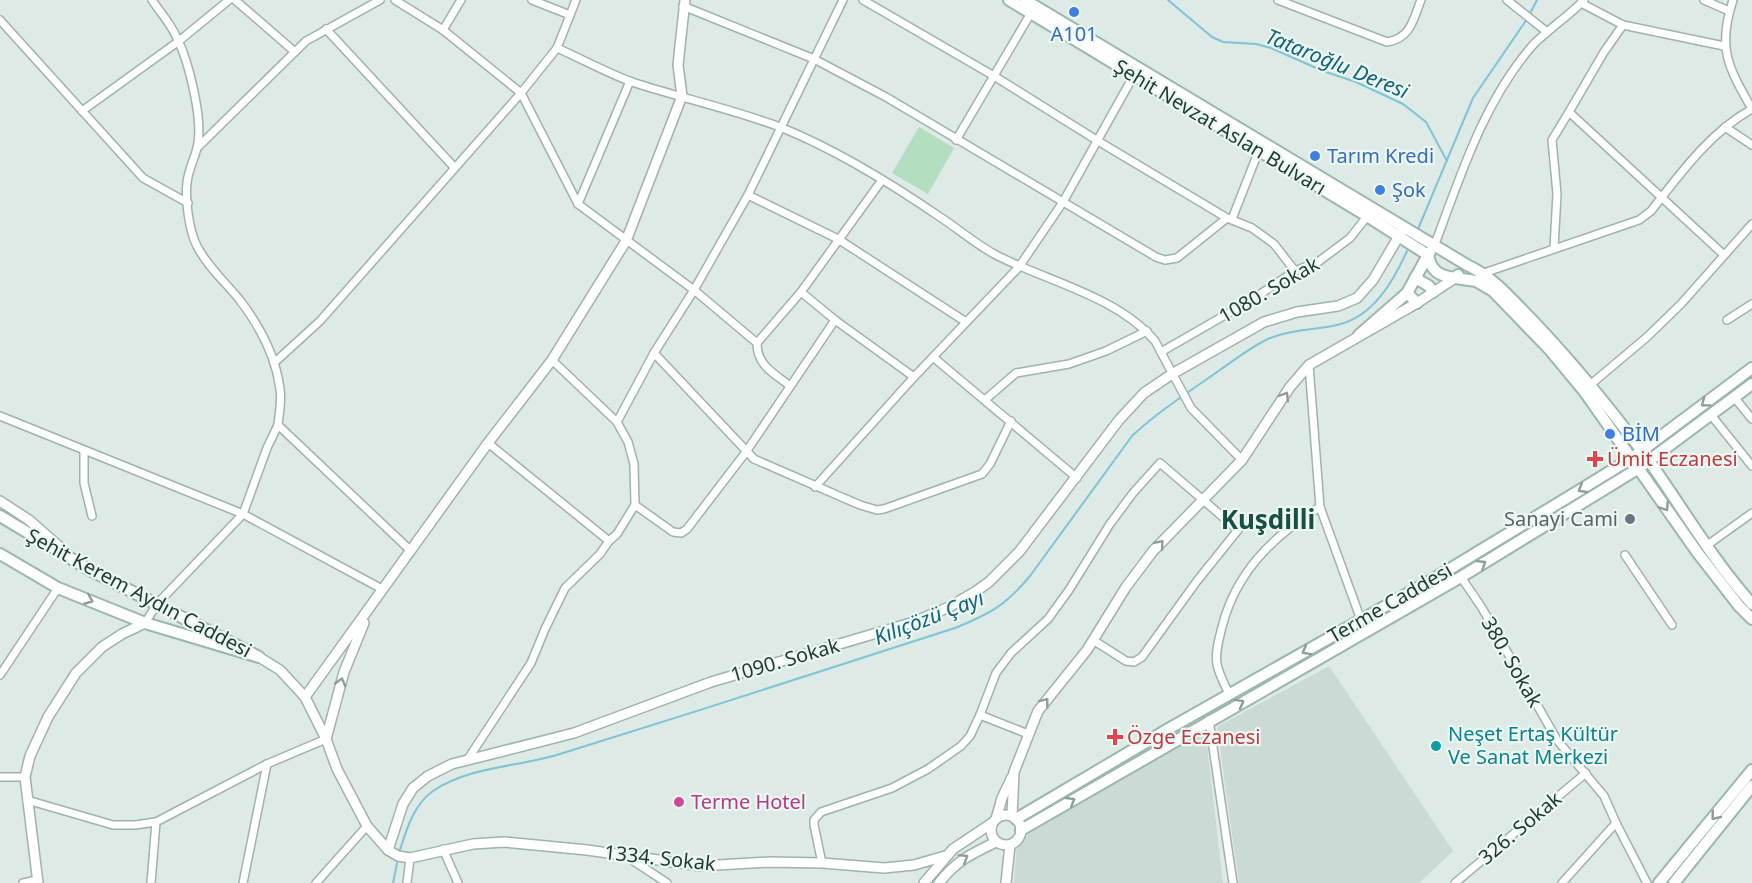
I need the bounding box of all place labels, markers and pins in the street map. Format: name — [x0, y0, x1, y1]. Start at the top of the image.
marker: A101 — [1067, 5, 1081, 19]
place label: A101 — [1050, 20, 1098, 47]
place label: Tarım Kredi — [1327, 142, 1434, 169]
marker: Tarım Kredi — [1308, 149, 1322, 163]
place label: Şok — [1392, 176, 1426, 203]
marker: Şok — [1373, 183, 1387, 197]
place label: BİM — [1622, 420, 1660, 447]
marker: BİM — [1603, 427, 1617, 441]
place label: Ümit Eczanesi — [1607, 445, 1738, 472]
marker: Ümit Eczanesi — [1588, 452, 1602, 466]
place label: Sanayi Cami — [1504, 505, 1618, 532]
marker: Sanayi Cami — [1623, 512, 1637, 526]
place label: Neşet Ertaş Kültür Ve Sanat Merkezi — [1448, 720, 1618, 770]
place label: Özge Eczanesi — [1127, 723, 1261, 750]
marker: Özge Eczanesi — [1108, 730, 1122, 744]
marker: Neşet Ertaş Kültür Ve Sanat Merkezi — [1429, 739, 1443, 753]
place label: Terme Hotel — [691, 788, 806, 815]
marker: Terme Hotel — [672, 795, 686, 809]

